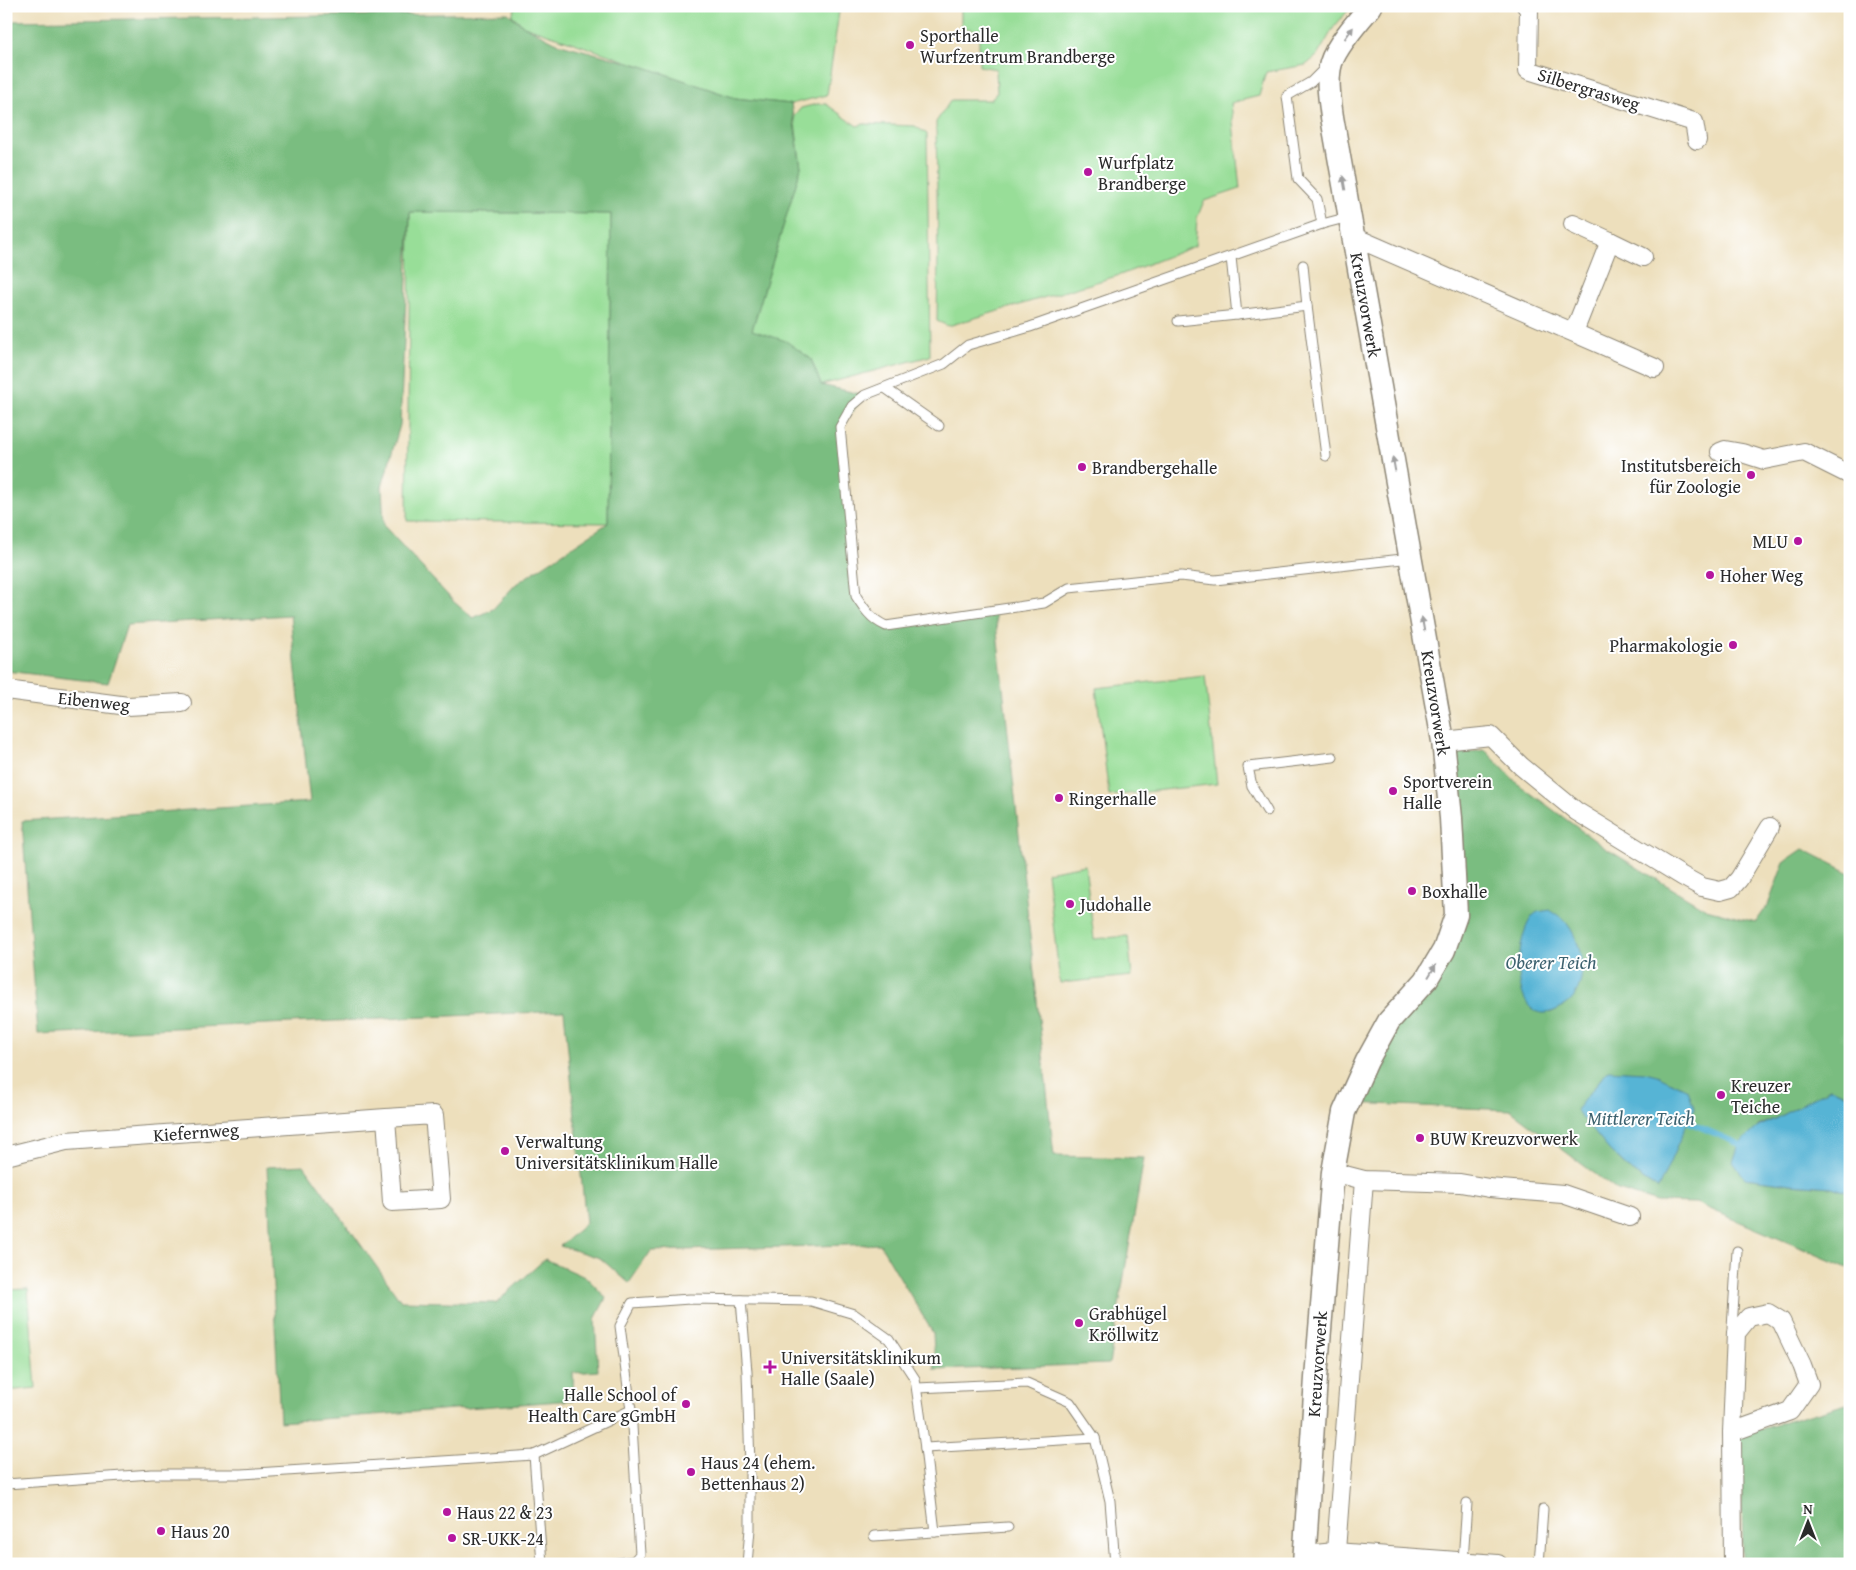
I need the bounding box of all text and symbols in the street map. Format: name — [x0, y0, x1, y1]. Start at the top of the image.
place label: Sporthalle Wurfzentrum Brandberge — [920, 22, 1115, 70]
one-way arrow — [1344, 26, 1354, 40]
marker: Sporthalle Wurfzentrum Brandberge — [904, 39, 916, 51]
street label: Silbergrasweg — [1534, 61, 1644, 117]
place label: Wurfplatz Brandberge — [1098, 149, 1186, 197]
marker: Wurfplatz Brandberge — [1082, 166, 1094, 178]
one-way arrow — [1339, 175, 1347, 191]
street label: Kreuzvorwerk — [1343, 250, 1389, 361]
place label: Institutsbereich für Zoologie — [1621, 452, 1741, 500]
place label: Brandbergehalle — [1092, 454, 1217, 481]
one-way arrow — [1390, 455, 1398, 471]
marker: Brandbergehalle — [1076, 461, 1088, 473]
marker: Institutsbereich für Zoologie — [1745, 469, 1757, 481]
place label: MLU — [1753, 528, 1788, 555]
marker: MLU — [1792, 535, 1804, 547]
place label: Hoher Weg — [1720, 562, 1803, 589]
marker: Hoher Weg — [1704, 569, 1716, 581]
one-way arrow — [1419, 615, 1427, 631]
place label: Pharmakologie — [1609, 632, 1723, 659]
marker: Pharmakologie — [1727, 639, 1739, 651]
street label: Kreuzvorwerk — [1414, 648, 1458, 759]
street label: Eibenweg — [57, 684, 131, 718]
place label: Sportverein Halle — [1403, 768, 1492, 816]
place label: Ringerhalle — [1069, 785, 1157, 812]
marker: Sportverein Halle — [1387, 785, 1399, 797]
marker: Ringerhalle — [1053, 792, 1065, 804]
place label: Boxhalle — [1422, 878, 1487, 905]
marker: Boxhalle — [1406, 885, 1418, 897]
place label: Judohalle — [1078, 891, 1151, 918]
marker: Judohalle — [1064, 898, 1076, 910]
water label: Oberer Teich — [1505, 948, 1597, 976]
one-way arrow — [1427, 964, 1436, 977]
place label: Kreuzer Teiche — [1731, 1072, 1791, 1120]
marker: Kreuzer Teiche — [1715, 1089, 1727, 1101]
water label: Mittlerer Teich — [1587, 1104, 1695, 1132]
street label: Kiefernweg — [152, 1116, 240, 1148]
place label: BUW Kreuzvorwerk — [1430, 1125, 1579, 1152]
place label: Verwaltung Universitätsklinikum Halle — [515, 1128, 718, 1176]
marker: BUW Kreuzvorwerk — [1414, 1132, 1426, 1144]
marker: Verwaltung Universitätsklinikum Halle — [499, 1145, 511, 1157]
place label: Grabhügel Kröllwitz — [1089, 1300, 1167, 1348]
street label: Kreuzvorwerk — [1300, 1309, 1334, 1418]
marker: Grabhügel Kröllwitz — [1073, 1317, 1085, 1329]
place label: Universitätsklinikum Halle (Saale) — [781, 1344, 941, 1392]
marker: Universitätsklinikum Halle (Saale) — [763, 1360, 777, 1374]
place label: Halle School of Health Care gGmbH — [528, 1381, 678, 1429]
marker: Halle School of Health Care gGmbH — [680, 1398, 692, 1410]
place label: Haus 24 (ehem. Bettenhaus 2) — [701, 1449, 815, 1497]
marker: Haus 24 (ehem. Bettenhaus 2) — [685, 1466, 697, 1478]
north arrow — [1784, 1498, 1834, 1548]
place label: Haus 22 & 23 — [457, 1499, 553, 1526]
text: N — [1803, 1499, 1813, 1519]
marker: Haus 22 & 23 — [441, 1506, 453, 1518]
place label: Haus 20 — [171, 1518, 230, 1545]
marker: Haus 20 — [155, 1525, 167, 1537]
place label: SR-UKK-24 — [462, 1525, 544, 1552]
marker: SR-UKK-24 — [446, 1532, 458, 1544]

